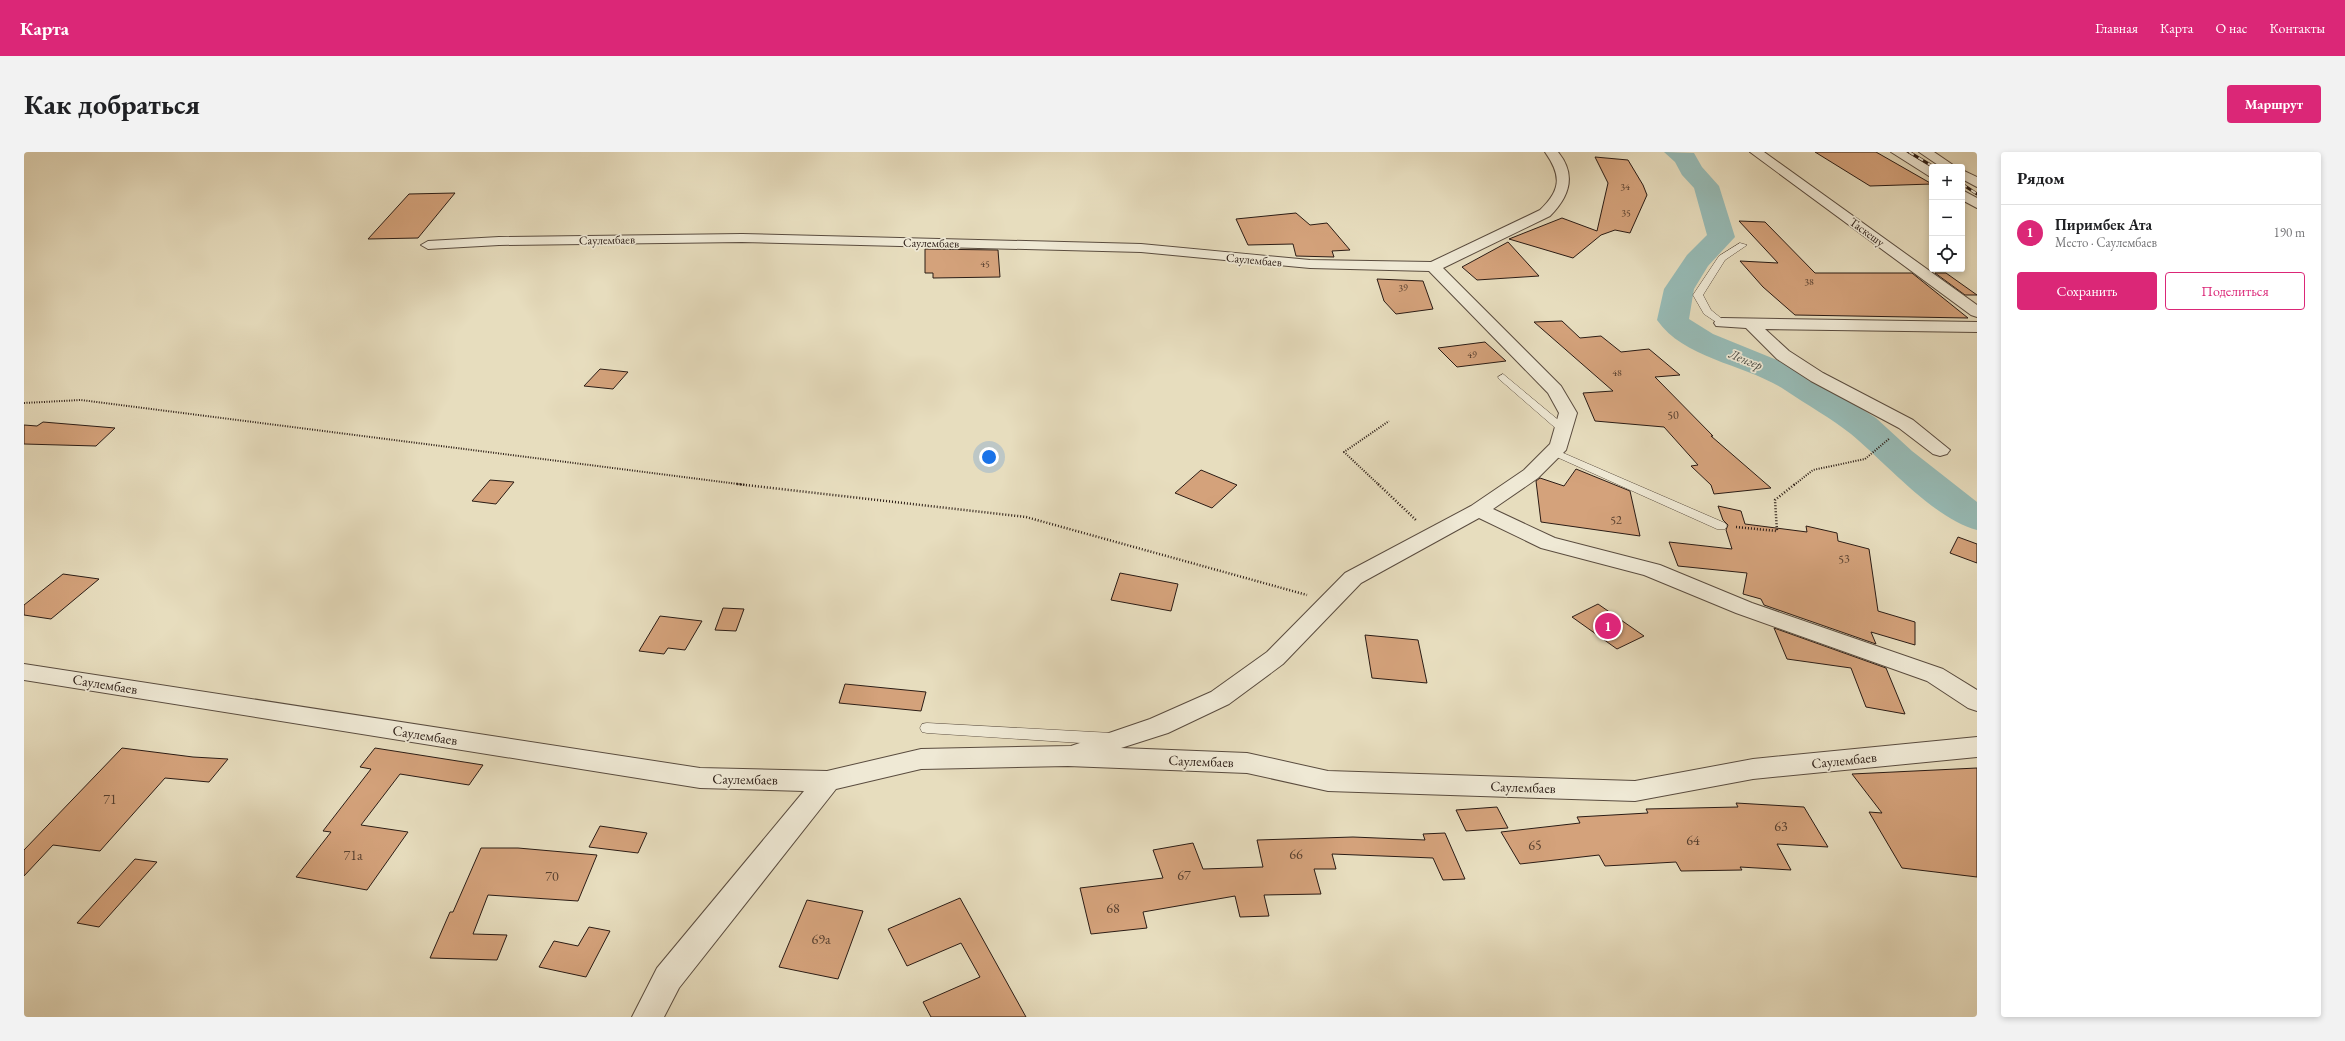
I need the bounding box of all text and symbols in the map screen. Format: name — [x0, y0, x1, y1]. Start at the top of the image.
text: Карта — [20, 16, 69, 41]
text: Главная — [2095, 19, 2138, 37]
text: Карта — [2160, 19, 2193, 37]
text: О нас — [2215, 19, 2247, 37]
text: Контакты — [2269, 19, 2325, 37]
button: Маршрут — [2227, 85, 2321, 123]
text: Как добраться — [24, 86, 200, 122]
map controls — [1929, 164, 1965, 272]
button: + — [1929, 164, 1965, 200]
text: Рядом — [2017, 167, 2065, 189]
house number: 34 — [1620, 180, 1630, 193]
button: − — [1929, 200, 1965, 236]
house number: 35 — [1621, 206, 1631, 219]
street label: Таскешу — [1846, 214, 1888, 251]
text: Пиримбек Ата — [2055, 215, 2152, 234]
text: 1 — [2027, 224, 2033, 241]
text: 190 m — [2274, 224, 2305, 241]
street label: Саулембаев — [579, 232, 635, 248]
text: Место · Саулембаев — [2055, 234, 2157, 251]
street label: Саулембаев — [903, 235, 959, 251]
button: locate — [1929, 236, 1965, 272]
street label: Саулембаев — [1225, 250, 1283, 270]
house number: 45 — [980, 257, 990, 270]
button: Сохранить — [2017, 272, 2157, 310]
button: Поделиться — [2165, 272, 2305, 310]
house number: 38 — [1804, 275, 1814, 288]
house number: 39 — [1398, 281, 1408, 294]
water label: Ленгер — [1726, 345, 1765, 374]
house number: 49 — [1467, 348, 1477, 361]
house number: 48 — [1612, 366, 1622, 379]
house number: 50 — [1667, 407, 1679, 423]
your location — [979, 447, 999, 467]
house number: 52 — [1610, 512, 1622, 528]
house number: 53 — [1838, 551, 1850, 567]
pin: 1 — [1595, 611, 1621, 641]
street label: Саулембаев — [71, 670, 139, 698]
street label: Саулембаев — [391, 721, 459, 749]
street label: Саулембаев — [1811, 748, 1878, 772]
street label: Саулембаев — [1168, 751, 1234, 771]
street label: Саулембаев — [712, 769, 778, 789]
street label: Саулембаев — [1490, 777, 1556, 797]
house number: 71 — [103, 790, 117, 808]
house number: 63 — [1774, 817, 1788, 835]
house number: 64 — [1686, 831, 1700, 849]
house number: 65 — [1528, 836, 1542, 854]
house number: 66 — [1289, 845, 1303, 863]
house number: 71а — [343, 846, 363, 864]
house number: 67 — [1177, 866, 1191, 884]
house number: 70 — [545, 867, 559, 885]
house number: 68 — [1106, 899, 1120, 917]
house number: 69а — [811, 930, 831, 948]

